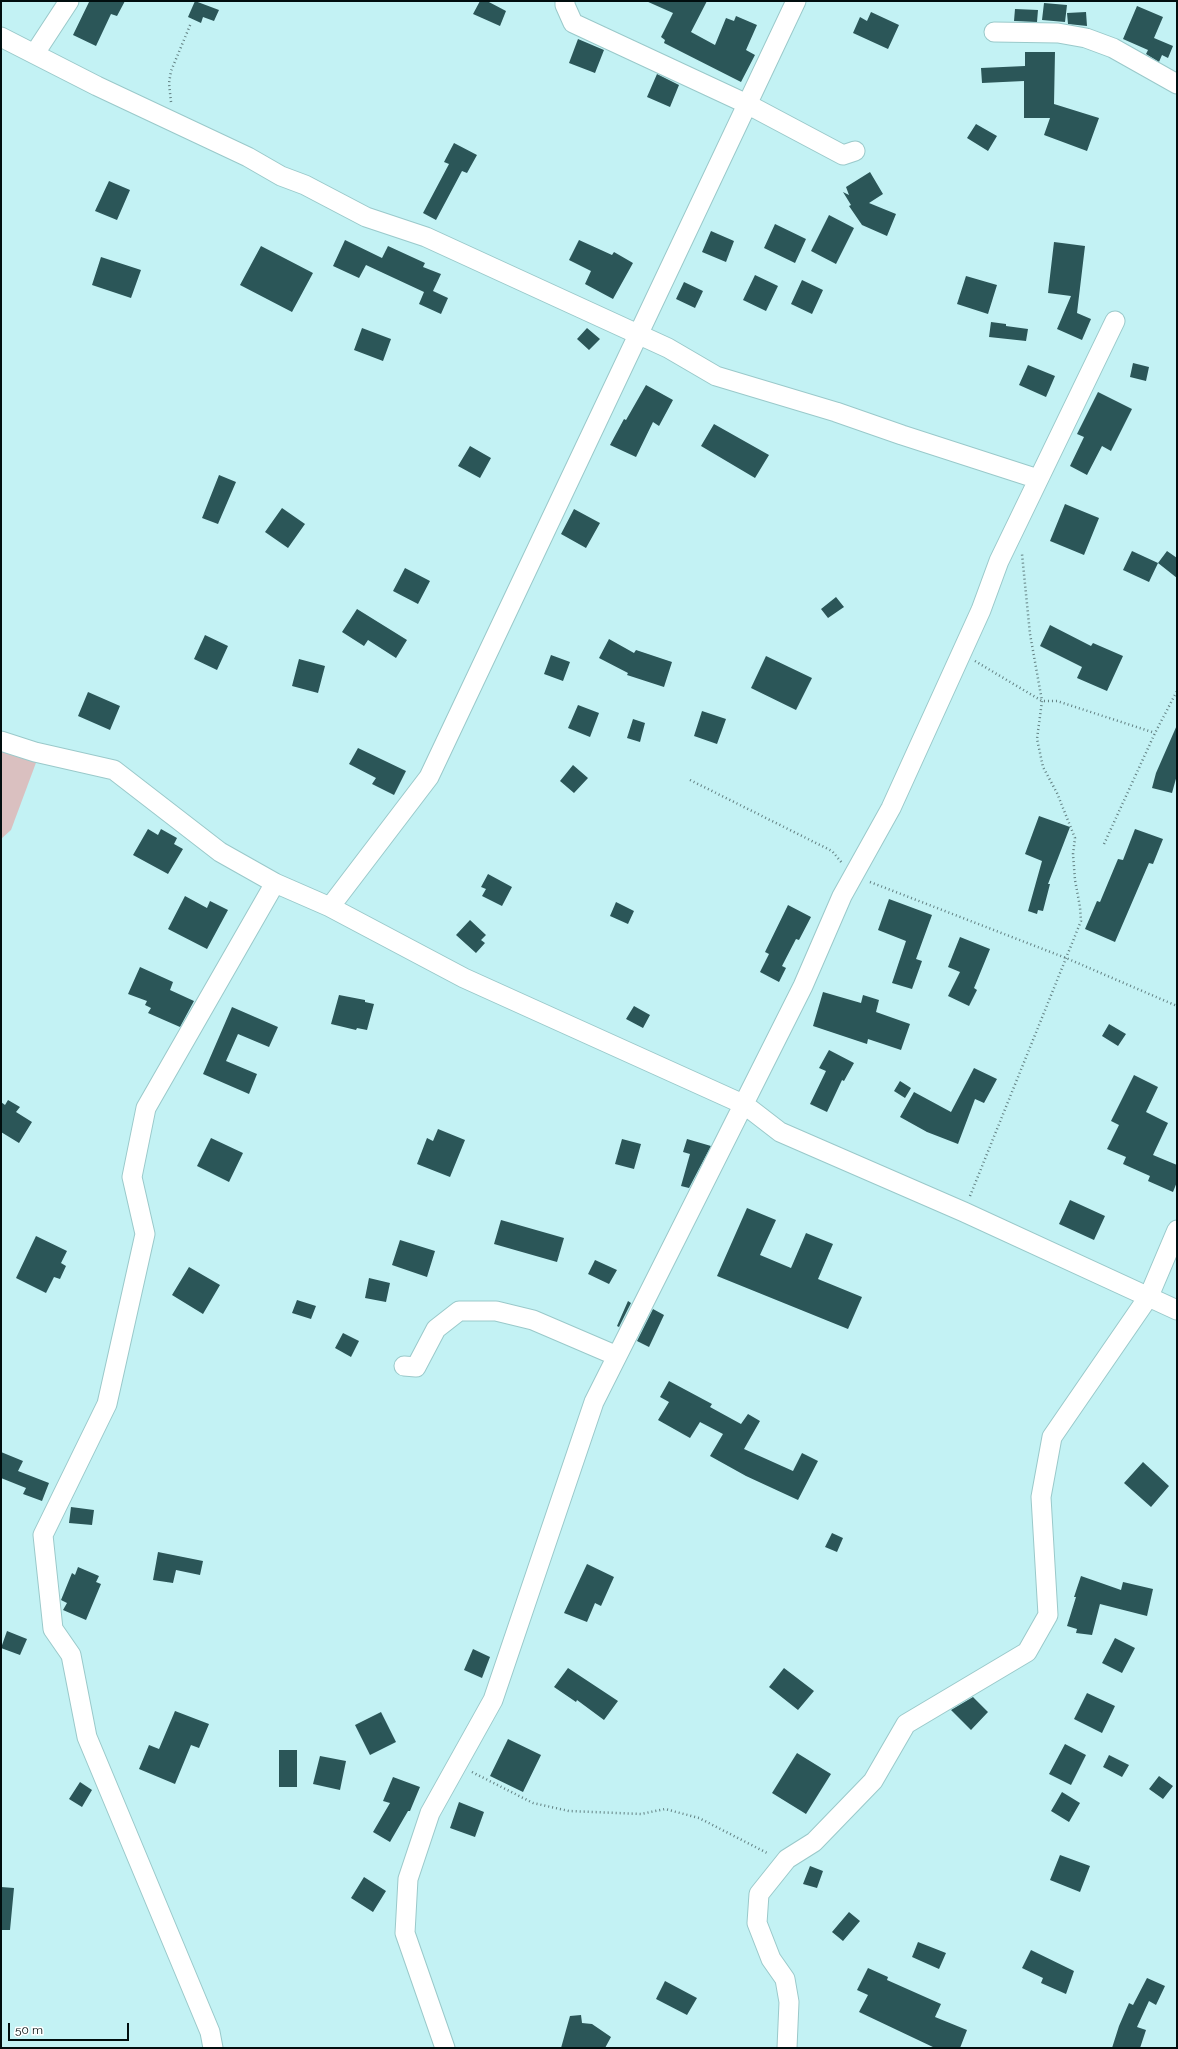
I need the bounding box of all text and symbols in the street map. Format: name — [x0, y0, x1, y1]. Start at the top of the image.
scale bar — [10, 2015, 131, 2041]
text: 50 m — [15, 2023, 43, 2037]

